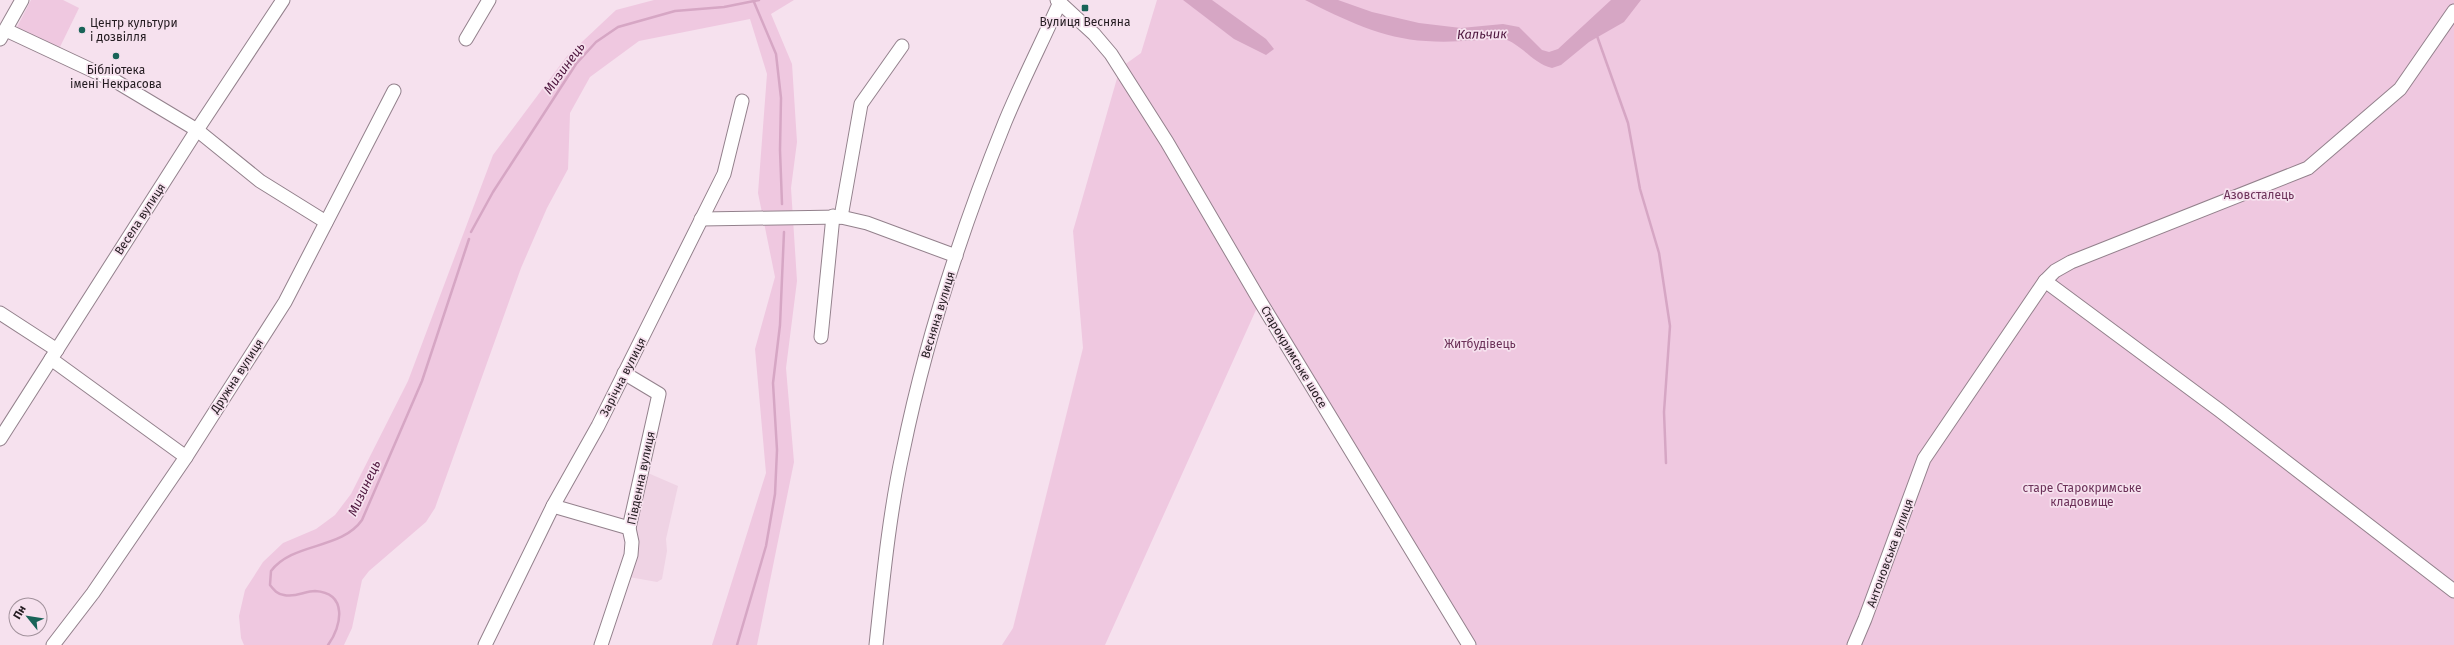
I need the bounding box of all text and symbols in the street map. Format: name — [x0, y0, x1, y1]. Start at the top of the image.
marker: Вулиця Весняна — [1080, 3, 1090, 13]
place label: Вулиця Весняна — [1040, 15, 1130, 29]
place label: Центр культури і дозвілля — [90, 16, 178, 44]
marker: Центр культури і дозвілля — [77, 25, 87, 35]
water label: Кальчик — [1457, 26, 1507, 42]
water label: Мизинець — [540, 39, 588, 97]
marker: Бібліотека імені Некрасова — [111, 51, 121, 61]
place label: Бібліотека імені Некрасова — [70, 63, 162, 91]
street label: Весела вулиця — [112, 181, 168, 257]
park label: Азовсталець — [2224, 188, 2294, 202]
street label: Весняна вулиця — [918, 270, 958, 360]
street label: Старокримське шосе — [1258, 303, 1330, 411]
street label: Зарічна вулиця — [597, 335, 649, 419]
street label: Дружна вулиця — [207, 336, 266, 417]
park label: Житбудівець — [1444, 337, 1516, 351]
street label: Південна вулиця — [624, 430, 658, 526]
water label: Мизинець — [345, 457, 384, 518]
park label: старе Старокримське кладовище — [2023, 481, 2141, 509]
street label: Антоновська вулиця — [1864, 497, 1916, 609]
north arrow — [8, 597, 48, 637]
text: Пн — [11, 603, 29, 621]

